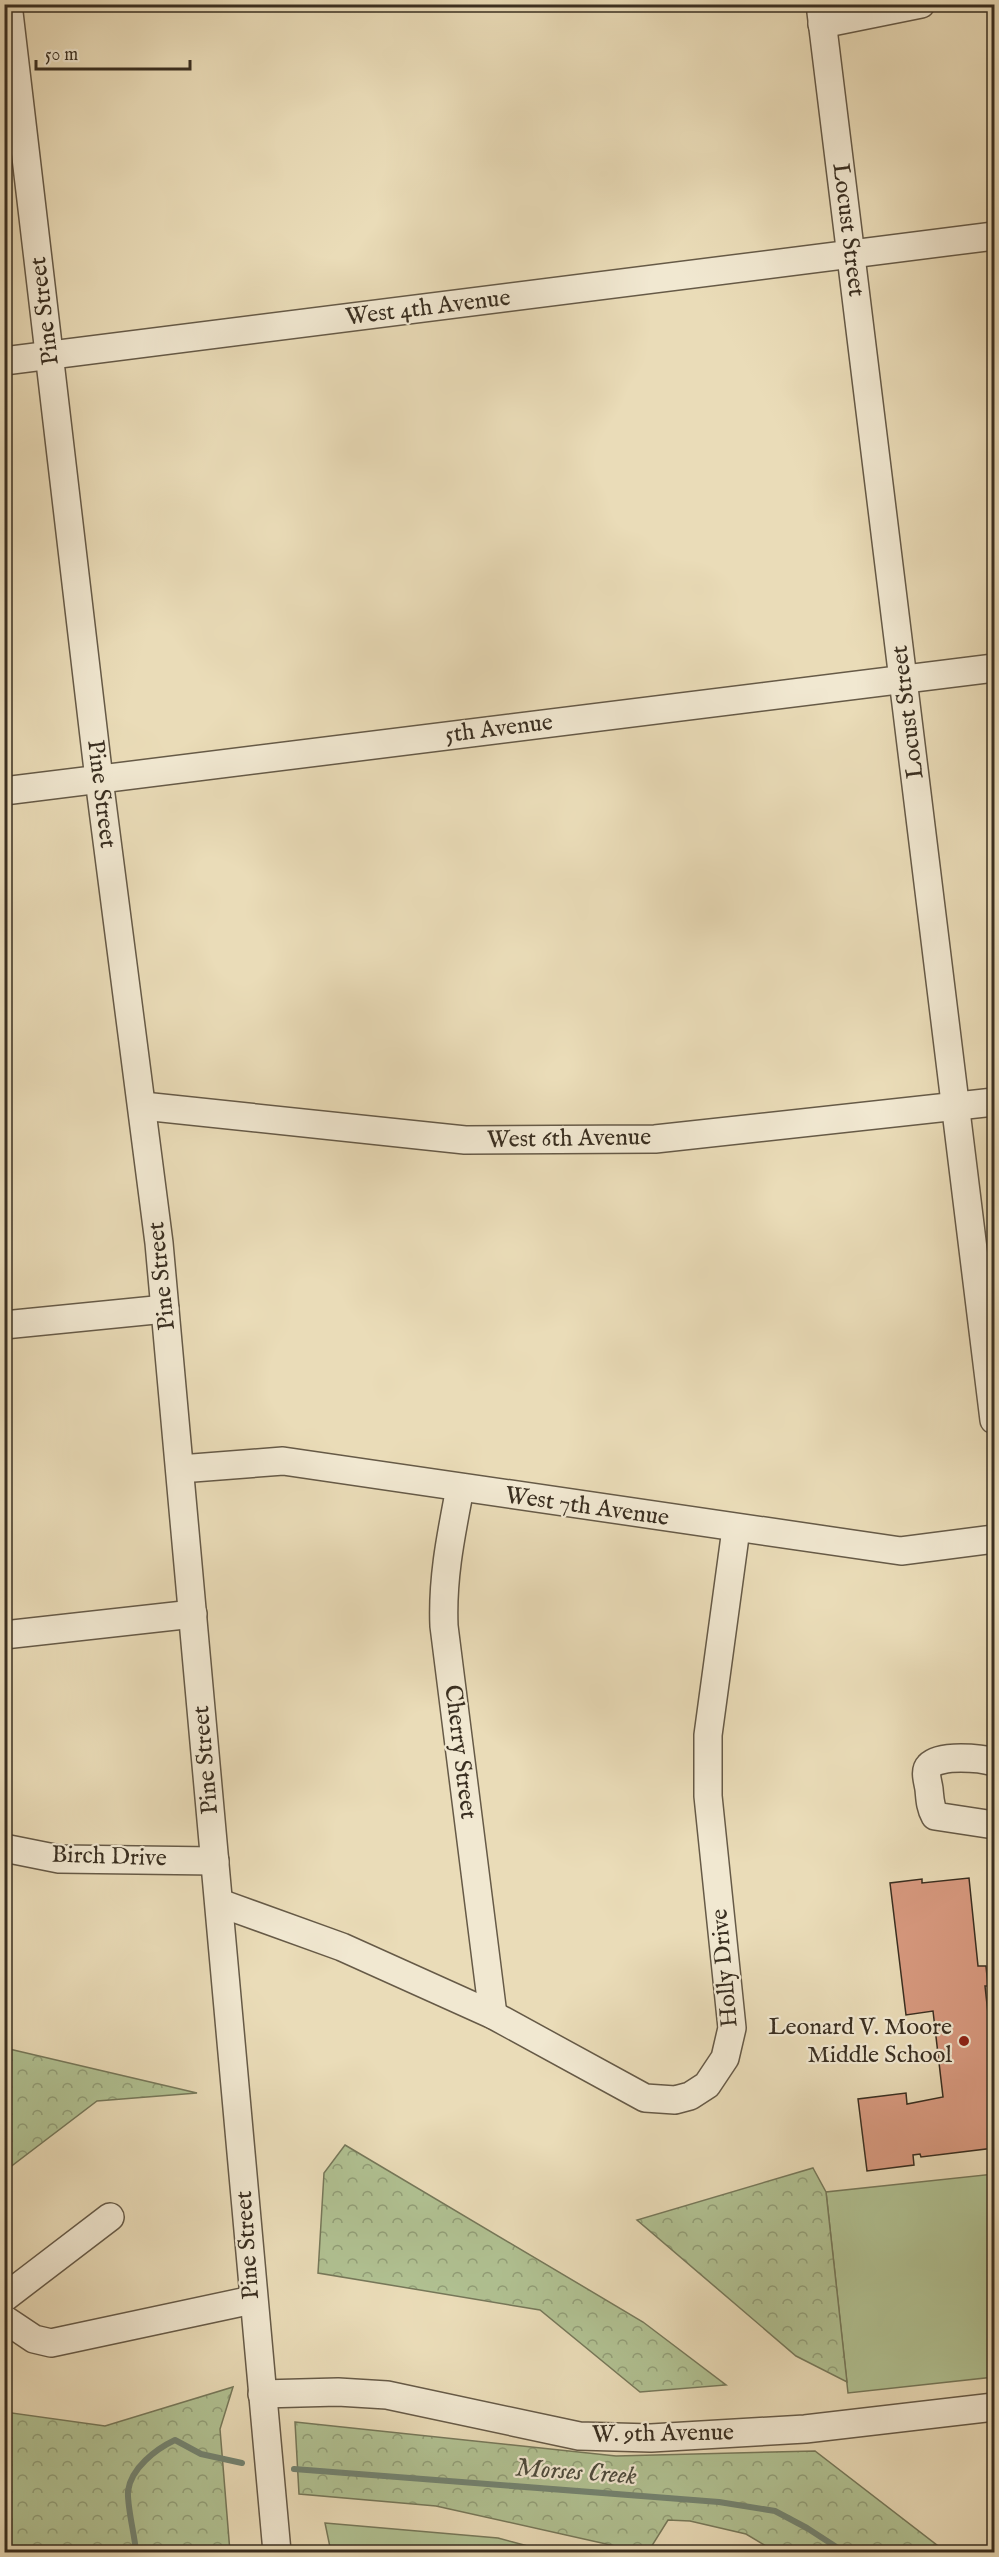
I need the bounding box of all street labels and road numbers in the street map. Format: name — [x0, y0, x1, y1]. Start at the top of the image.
street label: Locust Street — [824, 161, 872, 299]
street label: Pine Street — [23, 255, 67, 367]
street label: West 4th Avenue — [344, 283, 512, 333]
street label: Locust Street — [884, 643, 932, 781]
street label: 5th Avenue — [443, 707, 555, 751]
street label: Pine Street — [79, 738, 123, 850]
street label: West 6th Avenue — [487, 1122, 651, 1156]
street label: Pine Street — [141, 1220, 183, 1332]
street label: West 7th Avenue — [503, 1480, 671, 1534]
street label: Cherry Street — [436, 1683, 484, 1821]
street label: Pine Street — [186, 1704, 226, 1816]
street label: Birch Drive — [51, 1839, 167, 1875]
street label: Holly Drive — [704, 1907, 746, 2029]
street label: Pine Street — [229, 2190, 267, 2300]
street label: W. 9th Avenue — [592, 2417, 734, 2451]

